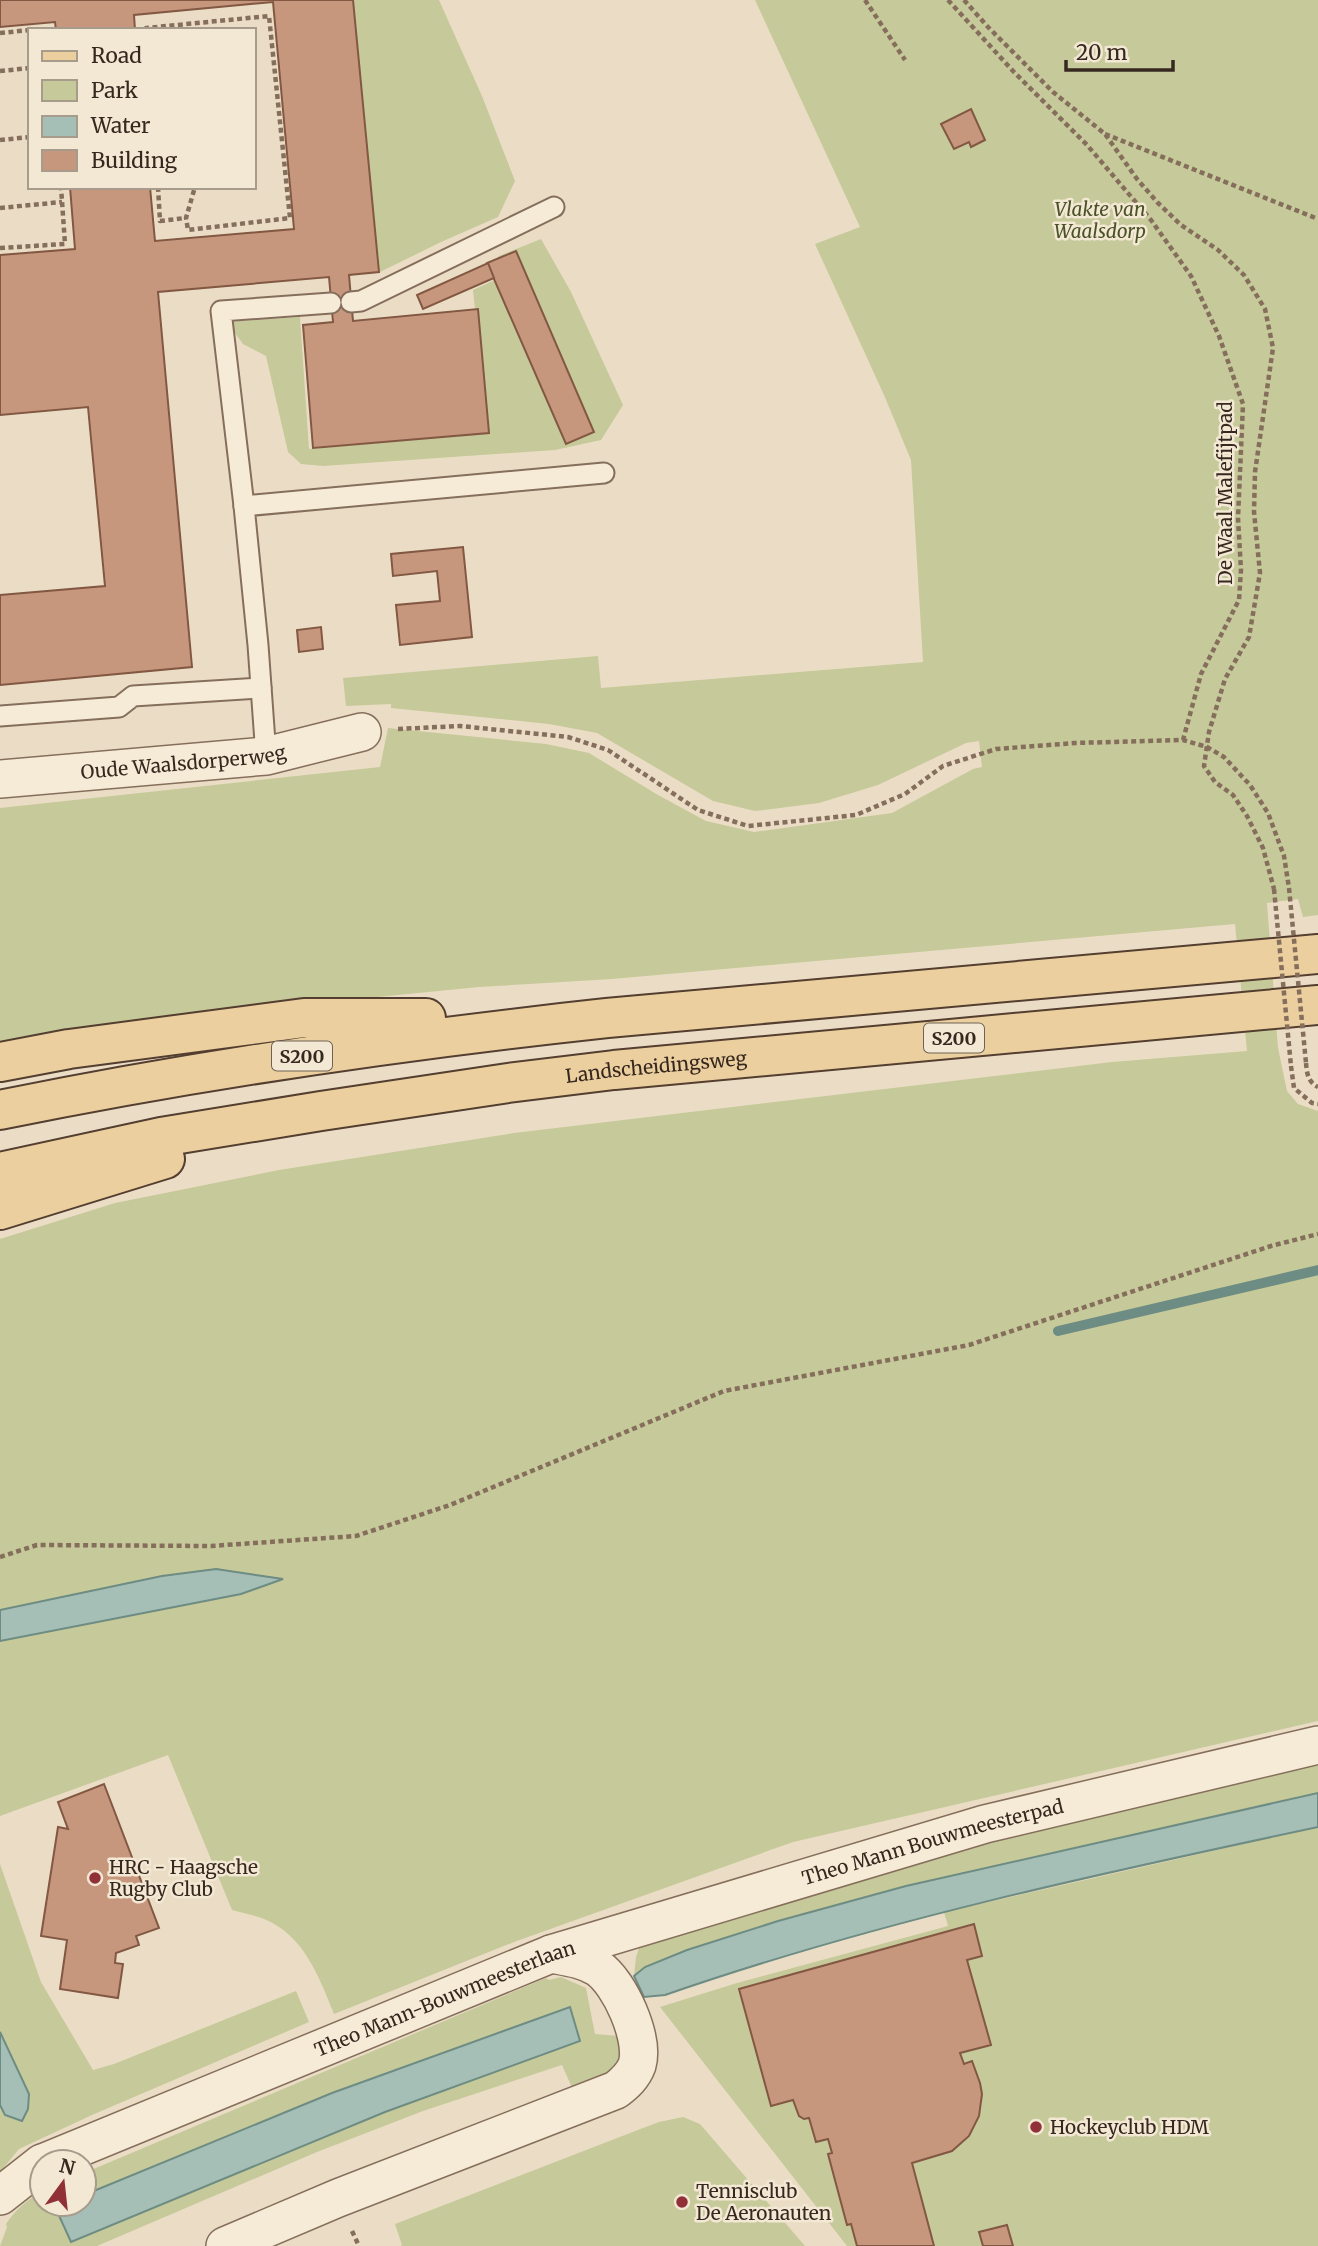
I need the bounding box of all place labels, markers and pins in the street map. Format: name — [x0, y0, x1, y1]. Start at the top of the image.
place label: HRC - Haagsche Rugby Club — [109, 1855, 258, 1901]
marker: HRC - Haagsche Rugby Club — [87, 1870, 103, 1886]
place label: Hockeyclub HDM — [1050, 2115, 1209, 2139]
marker: Hockeyclub HDM — [1028, 2119, 1044, 2135]
place label: Tennisclub De Aeronauten — [696, 2179, 832, 2225]
marker: Tennisclub De Aeronauten — [674, 2194, 690, 2210]

